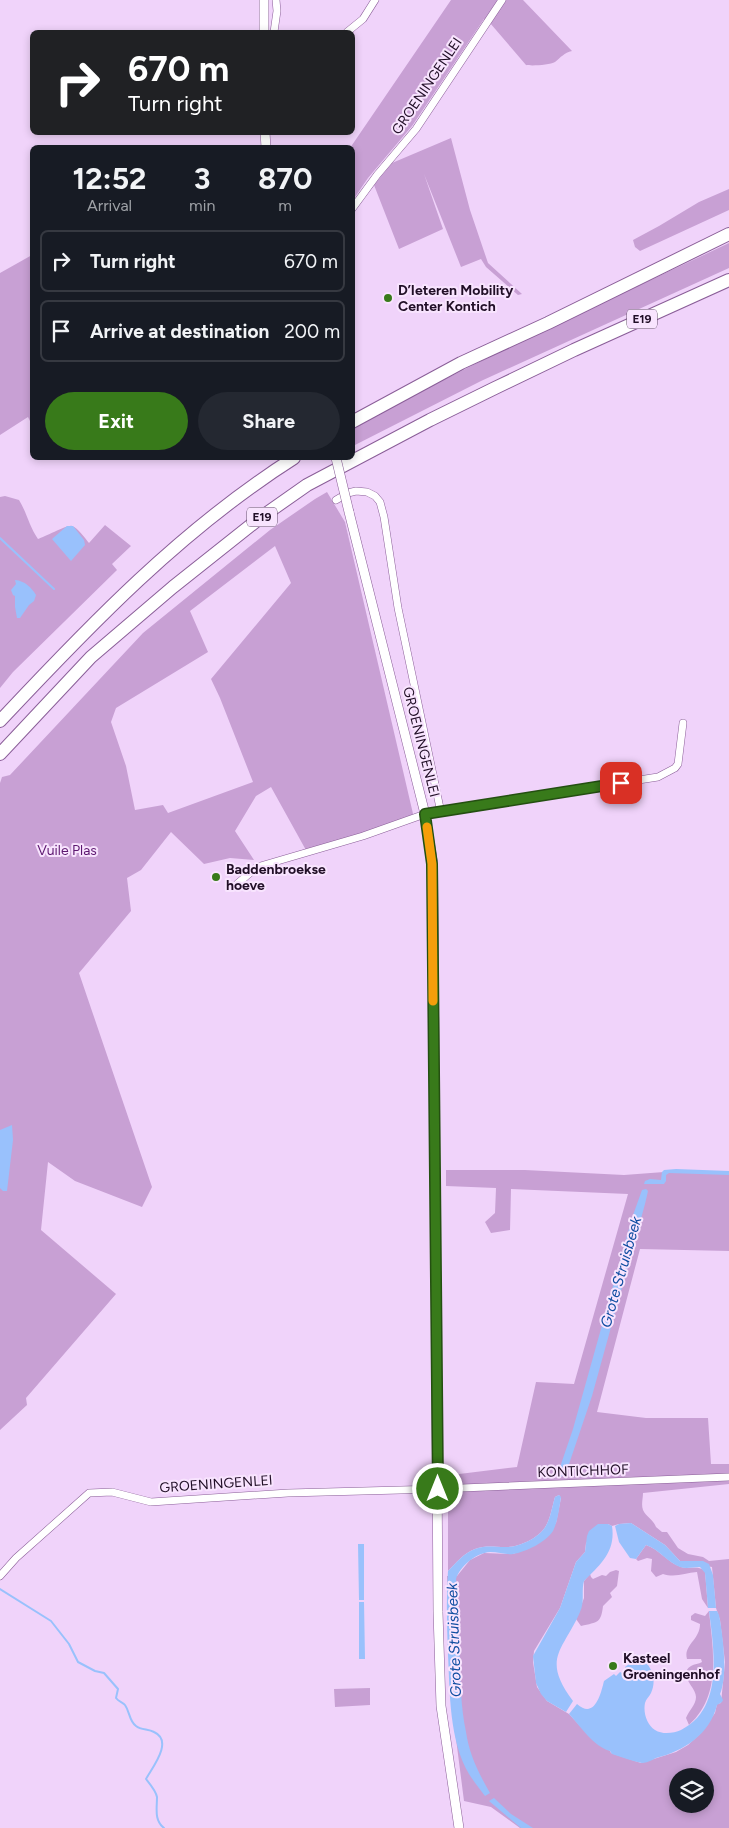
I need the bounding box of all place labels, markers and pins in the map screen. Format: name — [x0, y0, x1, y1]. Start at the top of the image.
place label: D’Ieteren Mobility Center Kontich — [398, 282, 514, 315]
marker: D’Ieteren Mobility Center Kontich — [382, 292, 394, 304]
pin — [600, 762, 642, 804]
place label: Baddenbroekse hoeve — [226, 861, 326, 894]
marker: Baddenbroekse hoeve — [210, 871, 222, 883]
place label: Kasteel Groeningenhof — [623, 1650, 720, 1683]
marker: Kasteel Groeningenhof — [607, 1660, 619, 1672]

